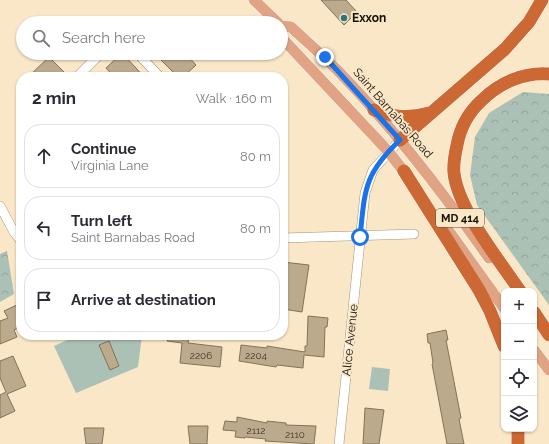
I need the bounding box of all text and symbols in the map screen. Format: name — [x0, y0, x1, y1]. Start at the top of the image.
place label: Exxon — [352, 11, 386, 25]
marker: Exxon — [339, 13, 349, 23]
search box — [16, 16, 288, 60]
icon: search — [30, 27, 52, 49]
text: Search here — [62, 29, 145, 47]
route end — [316, 48, 334, 66]
street label: Saint Barnabas Road — [350, 65, 436, 161]
text: 2 min — [32, 88, 76, 108]
text: Walk · 160 m — [196, 91, 272, 106]
text: Continue — [71, 140, 136, 158]
icon: ahead — [33, 145, 55, 167]
text: 80 m — [240, 149, 271, 164]
text: Virginia Lane — [71, 158, 149, 173]
road number: MD 414 — [436, 209, 484, 227]
text: Turn left — [71, 212, 132, 230]
icon: left — [33, 217, 55, 239]
text: 80 m — [240, 221, 271, 236]
route start — [351, 228, 369, 246]
text: Saint Barnabas Road — [71, 230, 195, 245]
map controls — [501, 288, 537, 432]
button: + — [501, 288, 537, 324]
icon: arrive — [33, 289, 55, 311]
text: Arrive at destination — [71, 291, 216, 309]
street label: Alice Avenue — [339, 303, 361, 377]
button: − — [501, 324, 537, 360]
house number: 2206 — [190, 350, 212, 361]
house number: 2204 — [245, 350, 268, 361]
button: locate — [501, 360, 537, 396]
button: layers — [501, 396, 537, 432]
house number: 2112 — [247, 425, 265, 436]
house number: 2110 — [285, 429, 305, 440]

